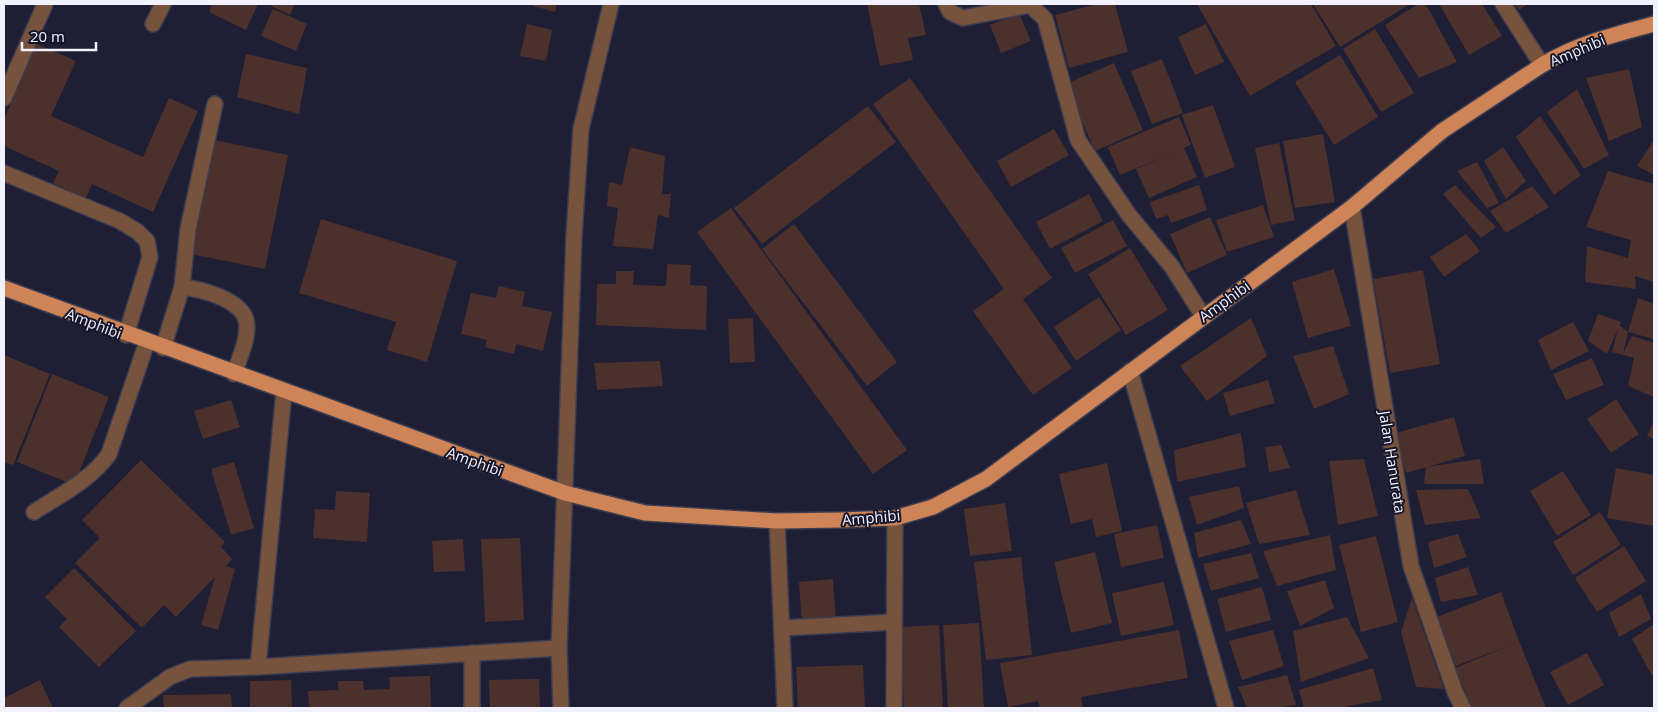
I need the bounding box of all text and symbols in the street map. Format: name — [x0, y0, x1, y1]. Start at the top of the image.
scale bar — [22, 20, 96, 52]
text: 20 m — [30, 26, 65, 46]
street label: Amphibi — [1546, 29, 1608, 71]
street label: Amphibi — [1194, 276, 1254, 326]
street label: Amphibi — [63, 303, 125, 343]
street label: Jalan Hanurata — [1375, 407, 1411, 515]
street label: Amphibi — [444, 442, 506, 480]
street label: Amphibi — [841, 504, 901, 530]

